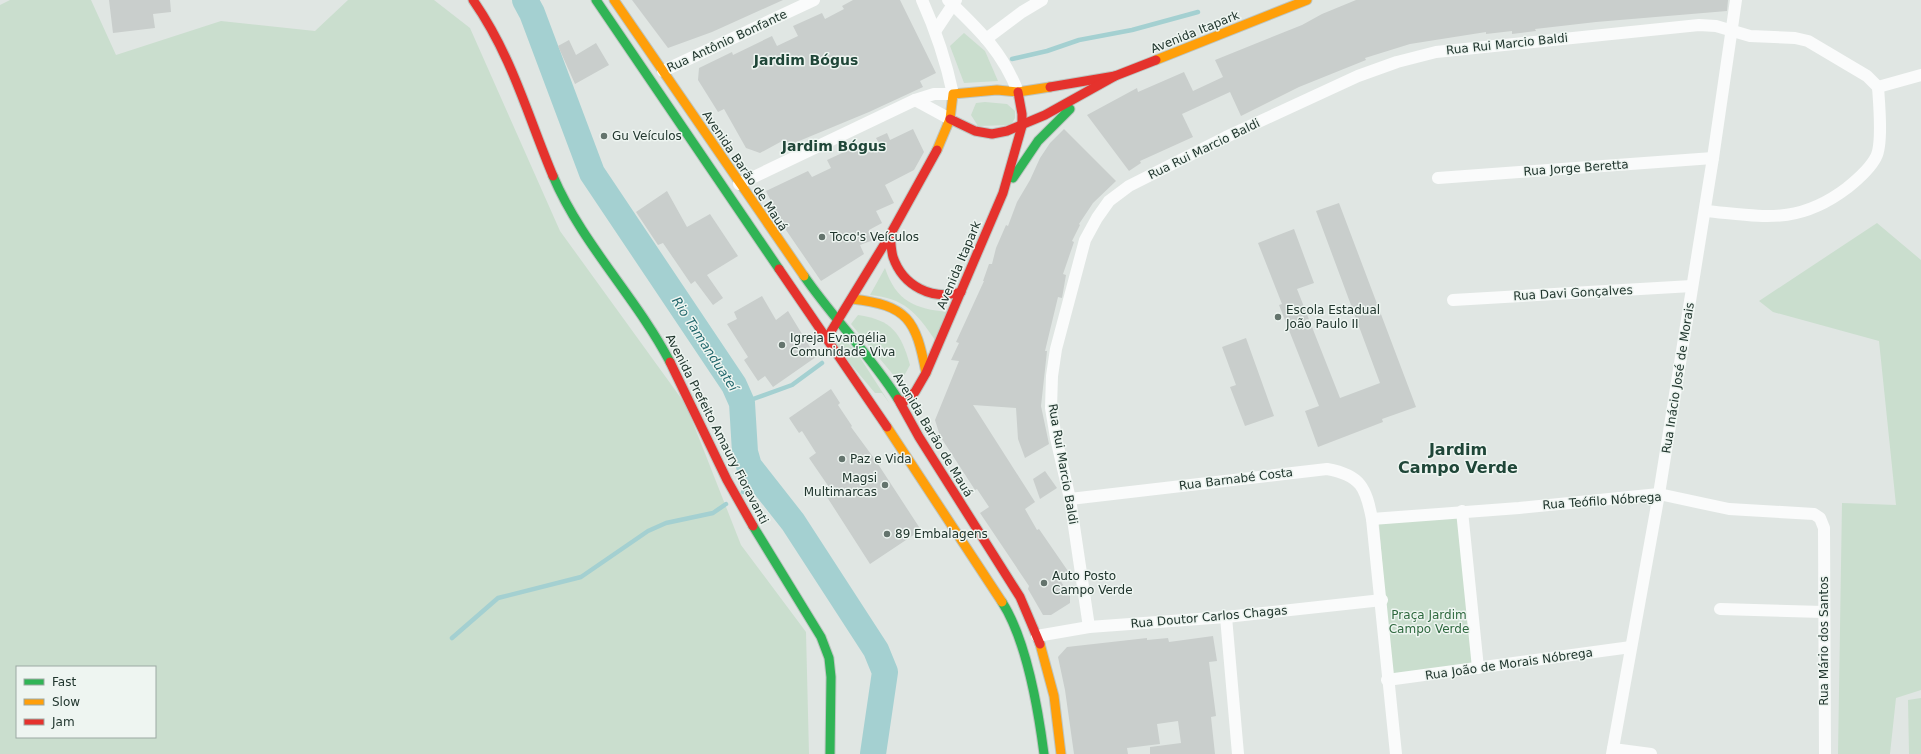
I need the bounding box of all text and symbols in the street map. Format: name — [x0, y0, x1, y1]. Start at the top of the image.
street label: Rua Antônio Bonfante — [665, 7, 789, 75]
street label: Avenida Itapark — [1149, 8, 1241, 56]
street label: Rua Rui Marcio Baldi — [1445, 31, 1569, 57]
district label: Jardim Bógus — [753, 52, 858, 68]
street label: Avenida Barão de Mauá — [699, 108, 791, 234]
street label: Rua Rui Marcio Baldi — [1146, 116, 1262, 182]
place label: Gu Veículos — [612, 129, 682, 143]
marker: Gu Veículos — [599, 131, 609, 141]
district label: Jardim Bógus — [781, 138, 886, 154]
street label: Rua Jorge Beretta — [1523, 157, 1629, 179]
street label: Avenida Itapark — [934, 219, 984, 311]
place label: Toco's Veículos — [829, 230, 919, 244]
marker: Toco's Veículos — [817, 232, 827, 242]
street label: Rua Davi Gonçalves — [1513, 283, 1633, 303]
water label: Rio Tamanduateí — [669, 294, 742, 396]
street label: Rua Inácio José de Morais — [1659, 301, 1697, 455]
place label: Escola Estadual João Paulo II — [1285, 303, 1380, 331]
marker: Escola Estadual João Paulo II — [1273, 312, 1283, 322]
place label: Igreja Evangélia Comunidade Viva — [790, 331, 895, 359]
street label: Avenida Prefeito Amaury Fioravanti — [663, 332, 771, 526]
marker: Igreja Evangélia Comunidade Viva — [777, 340, 787, 350]
street label: Avenida Barão de Mauá — [890, 370, 976, 500]
street label: Rua Rui Marcio Baldi — [1045, 402, 1081, 526]
district label: Jardim Campo Verde — [1398, 440, 1518, 477]
place label: Paz e Vida — [850, 452, 912, 466]
marker: Paz e Vida — [837, 454, 847, 464]
street label: Rua Barnabé Costa — [1178, 465, 1294, 493]
place label: Magsi Multimarcas — [804, 471, 877, 499]
marker: Magsi Multimarcas — [880, 480, 890, 490]
street label: Rua Teófilo Nóbrega — [1542, 490, 1662, 512]
place label: 89 Embalagens — [895, 527, 988, 541]
marker: 89 Embalagens — [882, 529, 892, 539]
place label: Auto Posto Campo Verde — [1052, 569, 1133, 597]
street label: Rua Mário dos Santos — [1817, 576, 1831, 706]
marker: Auto Posto Campo Verde — [1039, 578, 1049, 588]
street label: Rua Doutor Carlos Chagas — [1130, 603, 1288, 631]
park label: Praça Jardim Campo Verde — [1389, 608, 1469, 636]
street label: Rua João de Morais Nóbrega — [1424, 645, 1594, 683]
legend — [16, 666, 156, 738]
text: Fast — [52, 675, 76, 689]
text: Slow — [52, 695, 80, 709]
text: Jam — [51, 715, 75, 729]

